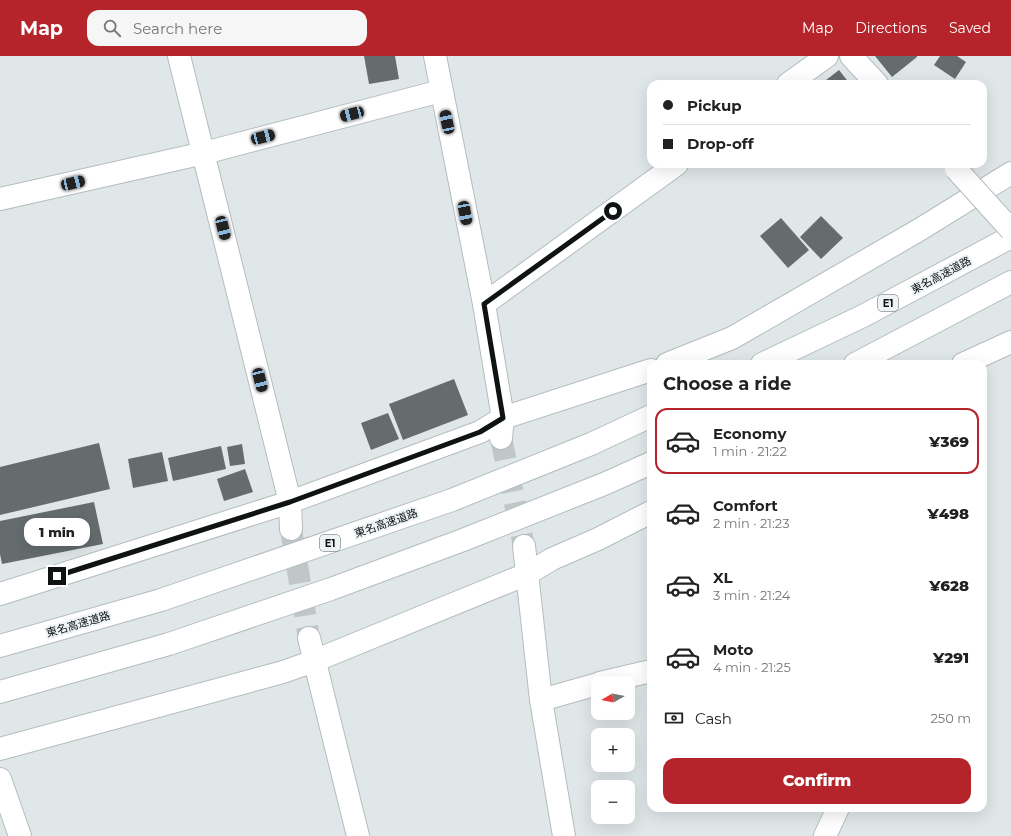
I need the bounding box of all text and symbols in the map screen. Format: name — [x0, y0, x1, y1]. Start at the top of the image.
search box — [87, 10, 367, 46]
text: Map — [20, 17, 63, 40]
icon: search — [101, 17, 123, 39]
text: Search here — [133, 19, 222, 38]
text: Map — [802, 19, 833, 37]
text: Directions — [855, 19, 927, 37]
text: Saved — [949, 19, 991, 37]
text: Pickup — [687, 96, 742, 115]
car — [339, 105, 365, 123]
car — [439, 109, 455, 135]
car — [250, 128, 276, 146]
text: Drop-off — [687, 134, 754, 153]
car — [60, 174, 86, 192]
car — [457, 200, 473, 226]
route start — [604, 202, 622, 220]
car — [214, 215, 232, 241]
street label: 東名高速道路 — [909, 253, 973, 297]
road number: E1 — [878, 295, 898, 311]
car — [251, 367, 269, 393]
text: Choose a ride — [663, 373, 791, 395]
icon: car — [665, 423, 701, 459]
text: Economy — [713, 424, 786, 443]
text: ¥369 — [929, 432, 969, 451]
text: 1 min · 21:22 — [713, 443, 787, 459]
icon: car — [665, 495, 701, 531]
text: Comfort — [713, 496, 778, 515]
text: ¥498 — [928, 504, 969, 523]
street label: 東名高速道路 — [353, 506, 419, 540]
text: 2 min · 21:23 — [713, 515, 790, 531]
callout: 1 min — [24, 518, 90, 546]
text: 1 min — [39, 524, 75, 540]
road number: E1 — [320, 535, 340, 551]
route end — [48, 567, 66, 585]
icon: car — [665, 567, 701, 603]
text: XL — [713, 568, 732, 587]
text: ¥628 — [929, 576, 969, 595]
text: 3 min · 21:24 — [713, 587, 790, 603]
street label: 東名高速道路 — [44, 608, 112, 640]
icon: car — [665, 639, 701, 675]
text: Moto — [713, 640, 753, 659]
text: ¥291 — [933, 648, 969, 667]
text: 4 min · 21:25 — [713, 659, 791, 675]
north arrow — [591, 676, 635, 720]
map controls — [591, 676, 635, 824]
icon: cash — [663, 707, 685, 729]
text: Cash — [695, 709, 732, 728]
text: 250 m — [930, 710, 971, 726]
button: + — [591, 728, 635, 772]
button: Confirm — [663, 758, 971, 804]
button: − — [591, 780, 635, 824]

